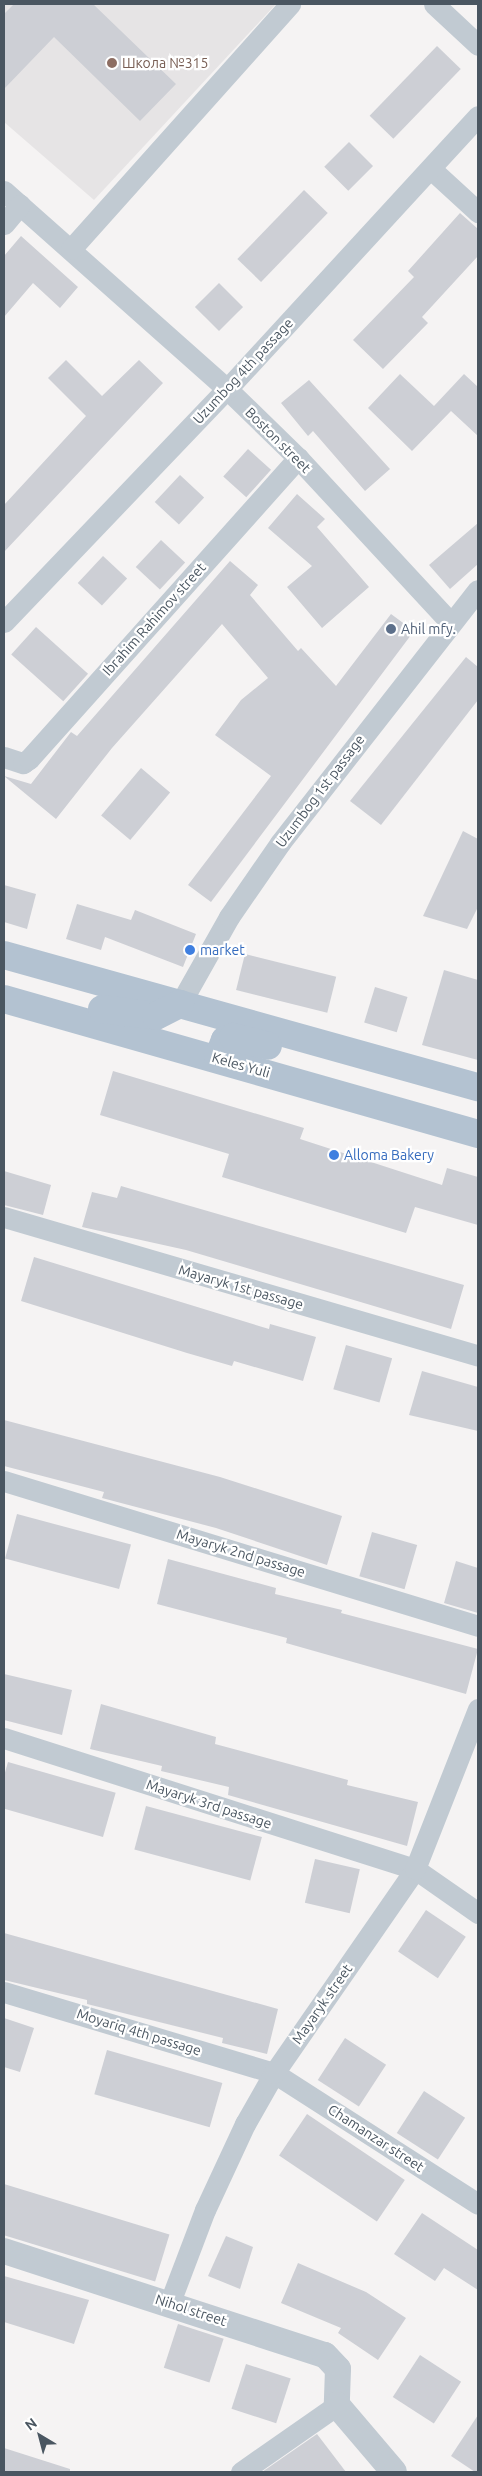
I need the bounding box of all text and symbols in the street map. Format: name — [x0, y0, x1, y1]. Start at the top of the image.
place label: Школа №315 — [122, 55, 208, 71]
marker: Школа №315 — [106, 57, 118, 69]
street label: Uzumbog 4th passage — [190, 315, 296, 427]
street label: Boston street — [242, 404, 314, 476]
street label: Ibrahim Rahimov street — [99, 559, 209, 679]
place label: Ahil mfy. — [401, 621, 456, 637]
marker: Ahil mfy. — [385, 623, 397, 635]
street label: Uzumbog 1st passage — [272, 731, 368, 851]
place label: market — [200, 942, 245, 958]
marker: market — [184, 944, 196, 956]
street label: Keles Yuli — [210, 1049, 272, 1081]
place label: Alloma Bakery — [344, 1147, 434, 1163]
marker: Alloma Bakery — [328, 1149, 340, 1161]
street label: Mayaryk 1st passage — [177, 1261, 305, 1313]
street label: Mayaryk 2nd passage — [175, 1525, 307, 1581]
street label: Mayaryk 3rd passage — [144, 1776, 274, 1832]
street label: Mayaryk street — [288, 1961, 356, 2047]
street label: Moyariq 4th passage — [75, 2005, 203, 2059]
street label: Chamanzar street — [325, 2101, 427, 2175]
street label: Nihol street — [153, 2291, 229, 2329]
north arrow — [15, 2411, 65, 2461]
text: N — [22, 2414, 40, 2434]

